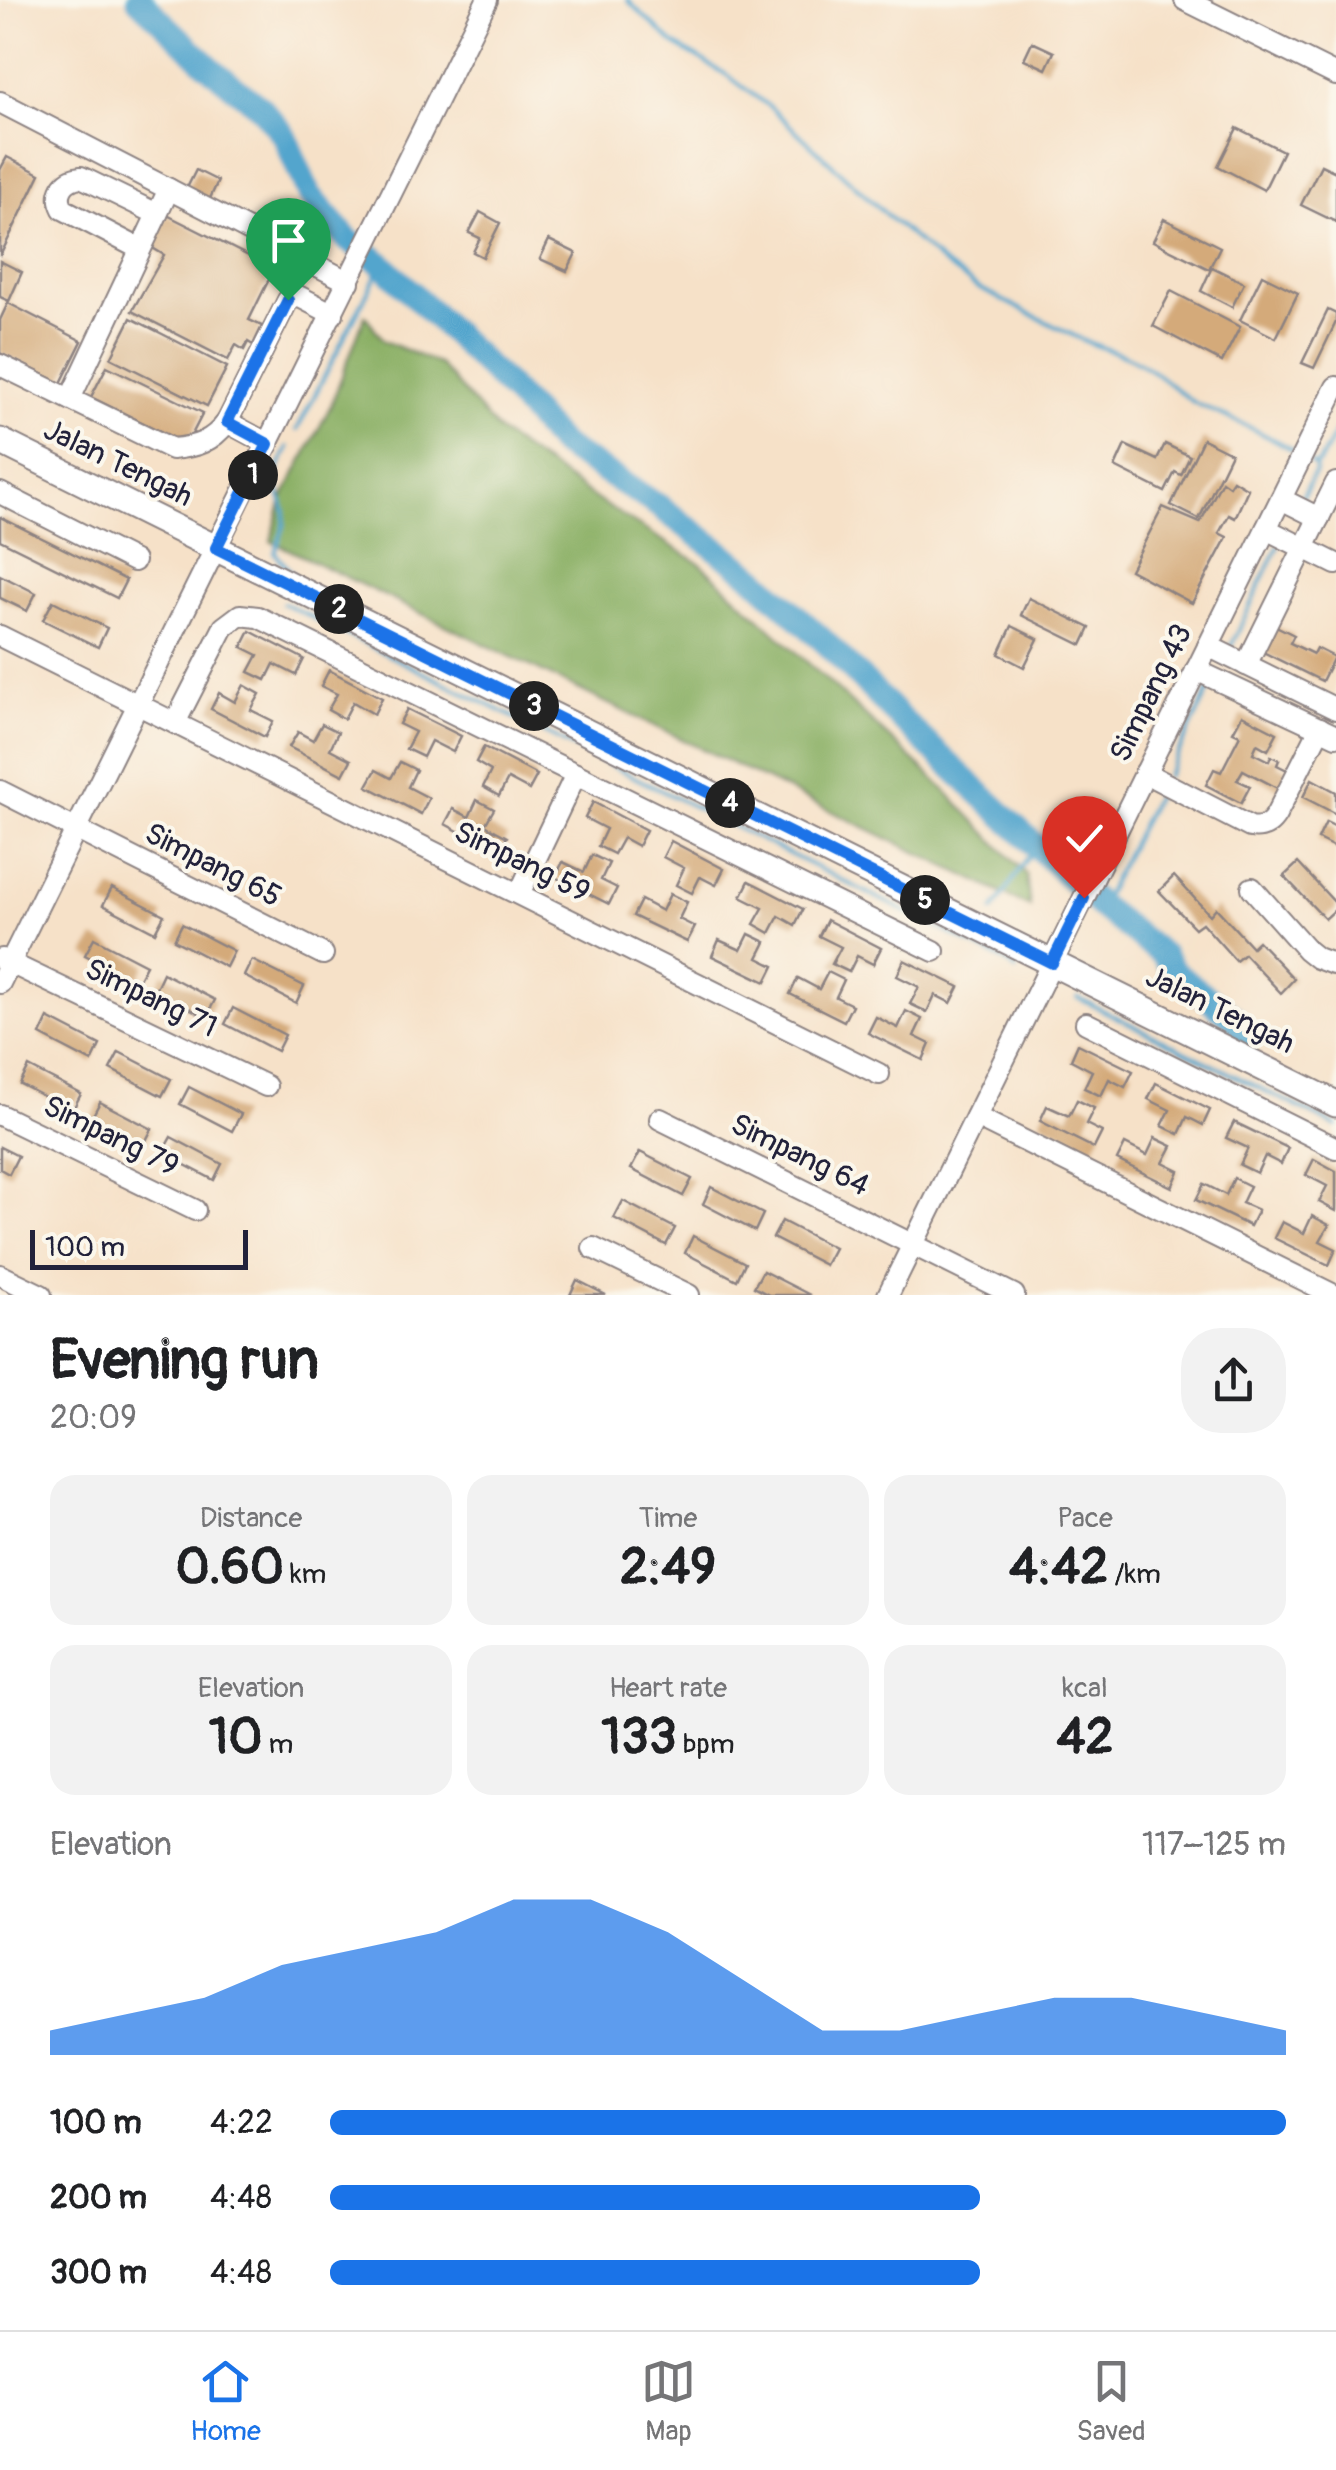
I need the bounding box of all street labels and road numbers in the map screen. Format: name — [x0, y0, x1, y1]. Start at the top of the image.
street label: Jalan Tengah — [37, 411, 199, 515]
street label: Simpang 43 — [1102, 618, 1200, 768]
street label: Simpang 59 — [448, 813, 596, 911]
street label: Simpang 65 — [139, 815, 287, 915]
street label: Simpang 71 — [79, 950, 223, 1046]
street label: Jalan Tengah — [1139, 958, 1301, 1062]
street label: Simpang 79 — [37, 1087, 185, 1185]
street label: Simpang 64 — [725, 1106, 875, 1204]

